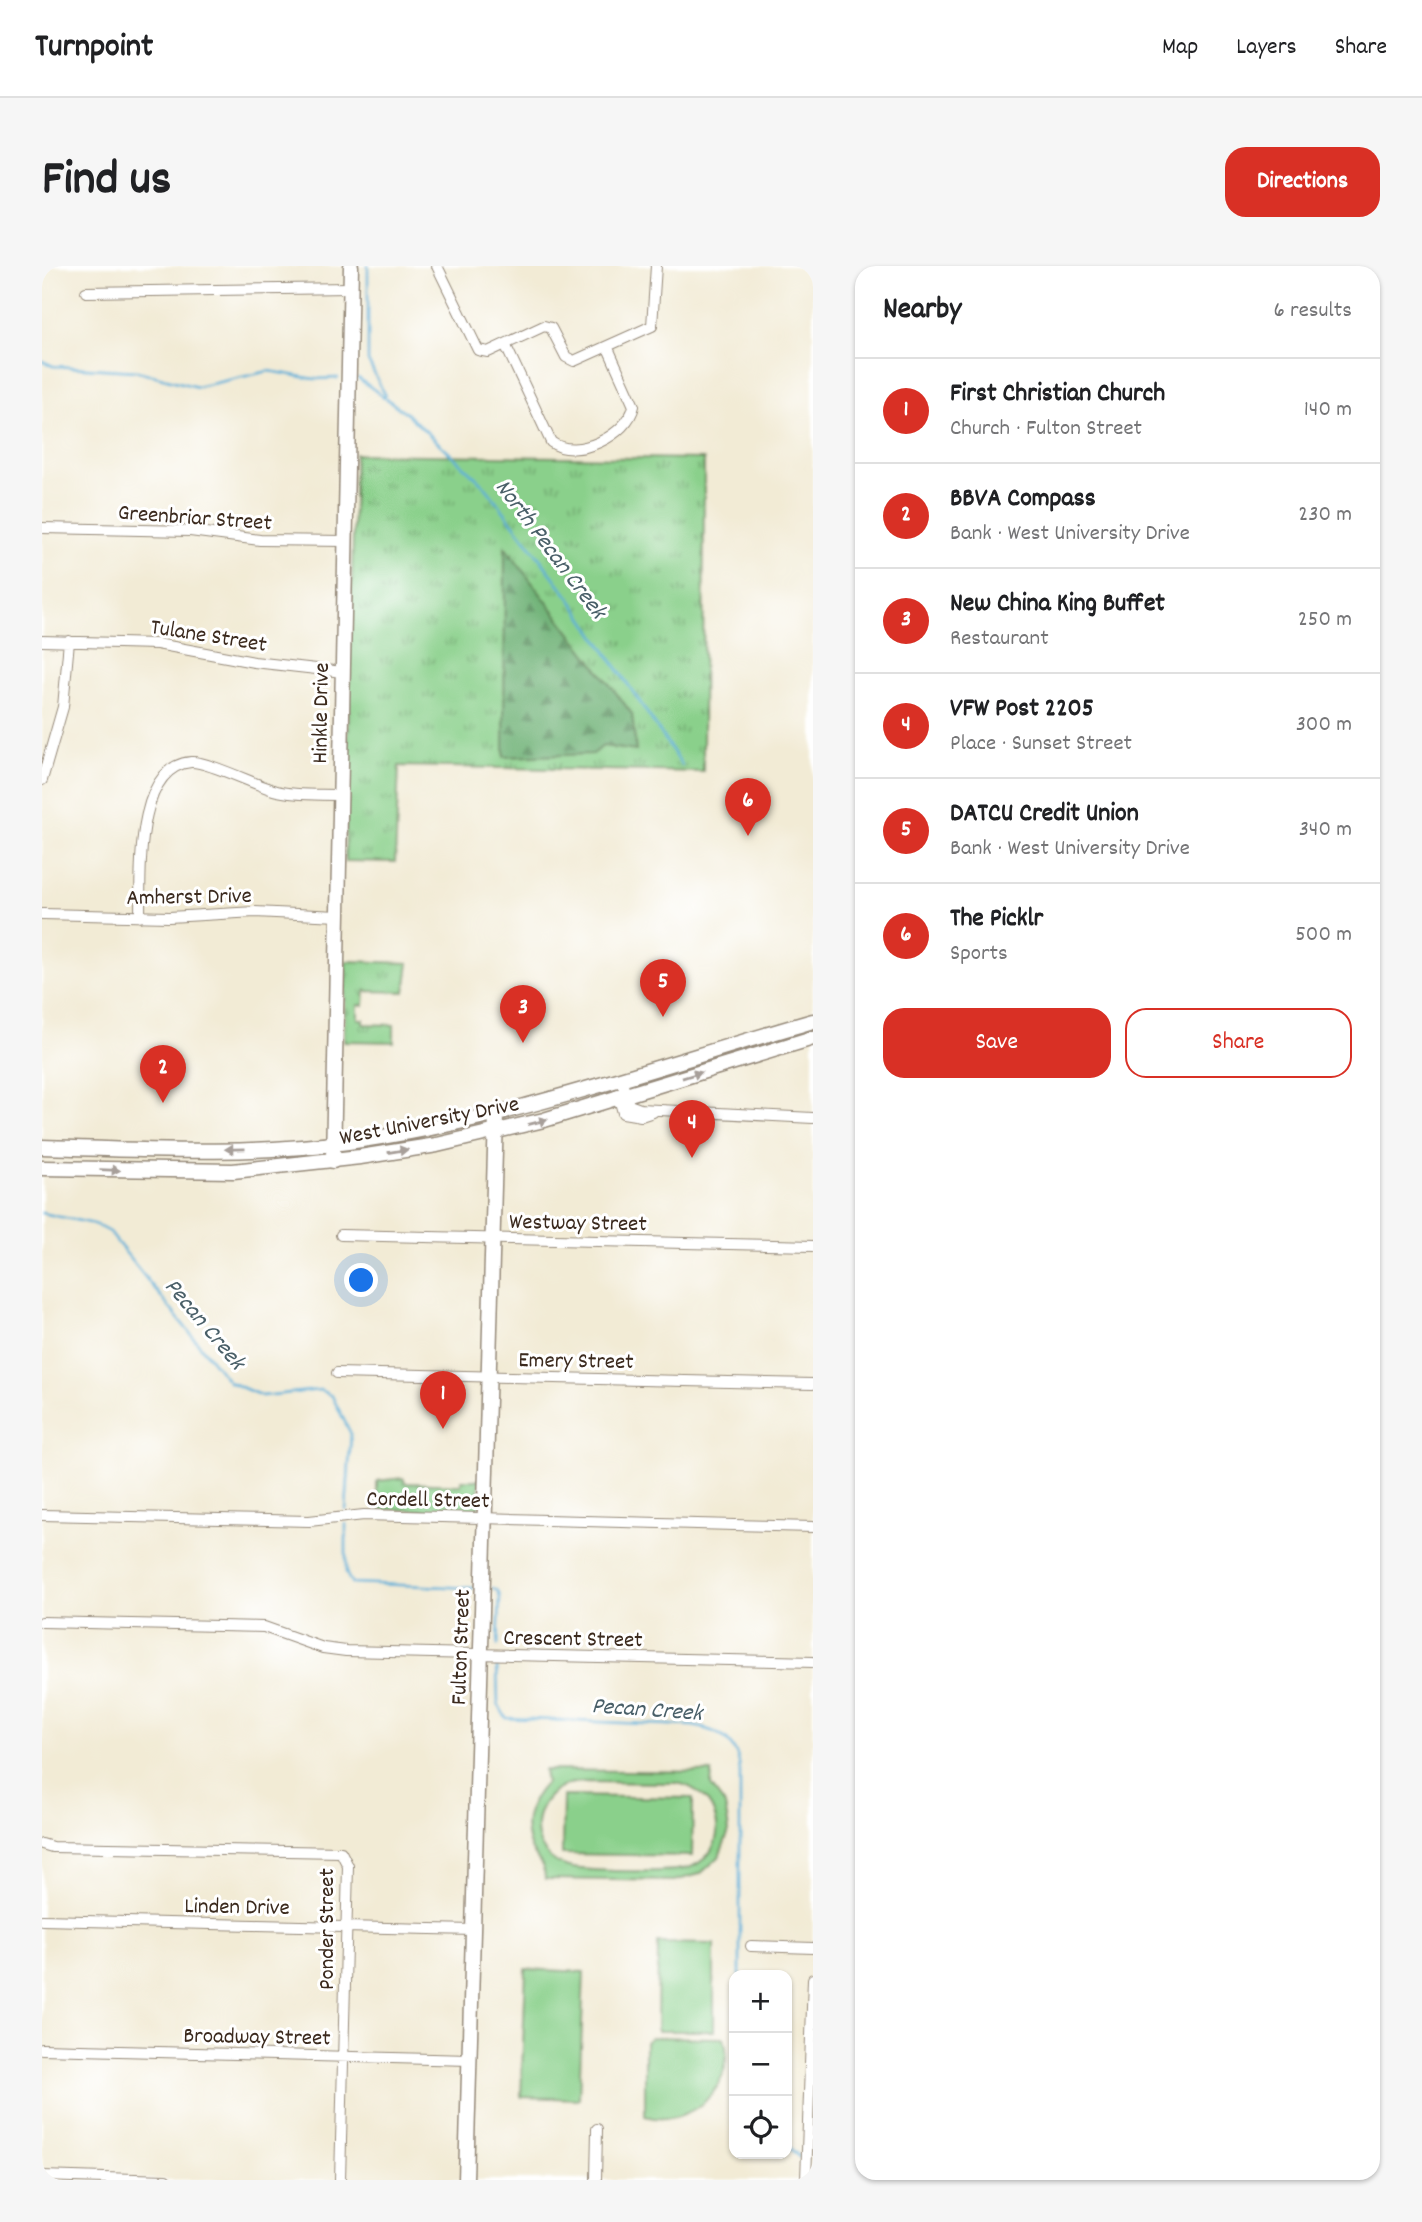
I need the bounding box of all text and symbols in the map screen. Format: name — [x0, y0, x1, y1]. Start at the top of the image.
text: Turnpoint — [35, 25, 153, 72]
text: Map — [1162, 31, 1198, 65]
text: Layers — [1236, 31, 1297, 65]
text: Share — [1335, 31, 1387, 65]
text: Find us — [42, 147, 171, 217]
button: Directions — [1225, 147, 1380, 217]
text: Nearby — [883, 290, 961, 333]
text: 6 results — [1274, 295, 1352, 328]
text: First Christian Church — [950, 376, 1165, 413]
text: 1 — [903, 394, 909, 427]
text: 140 m — [1304, 394, 1352, 427]
text: Church · Fulton Street — [950, 413, 1142, 446]
water label: North Pecan Creek — [486, 473, 615, 629]
text: BBVA Compass — [950, 481, 1096, 518]
street label: Greenbriar Street — [117, 498, 273, 541]
text: 2 — [901, 499, 911, 532]
text: 230 m — [1298, 499, 1352, 532]
text: Bank · West University Drive — [950, 518, 1190, 551]
text: New China King Buffet — [950, 586, 1165, 623]
text: 3 — [901, 604, 911, 637]
text: 250 m — [1298, 604, 1352, 637]
street label: Tulane Street — [148, 612, 269, 663]
text: Restaurant — [950, 623, 1049, 656]
street label: Hinkle Drive — [305, 662, 340, 764]
text: VFW Post 2205 — [950, 691, 1094, 728]
text: 4 — [901, 709, 911, 742]
text: 300 m — [1296, 709, 1352, 742]
text: Place · Sunset Street — [950, 728, 1132, 761]
pin: 6 — [725, 778, 771, 836]
text: DATCU Credit Union — [950, 796, 1139, 833]
text: 5 — [901, 814, 911, 847]
text: 340 m — [1299, 814, 1352, 847]
text: Bank · West University Drive — [950, 833, 1190, 866]
street label: Amherst Drive — [126, 881, 252, 916]
text: The Picklr — [950, 901, 1043, 938]
text: 6 — [900, 919, 912, 952]
text: 500 m — [1295, 919, 1352, 952]
text: Sports — [950, 938, 1008, 971]
pin: 5 — [640, 959, 686, 1017]
pin: 3 — [500, 985, 546, 1043]
button: Save — [883, 1008, 1111, 1078]
button: Share — [1125, 1008, 1352, 1078]
pin: 2 — [140, 1045, 186, 1103]
one-way arrow — [682, 1070, 703, 1080]
street label: West University Drive — [337, 1089, 522, 1156]
pin: 4 — [669, 1100, 715, 1158]
one-way arrow — [528, 1116, 549, 1126]
one-way arrow — [223, 1143, 245, 1155]
one-way arrow — [388, 1145, 410, 1156]
one-way arrow — [99, 1164, 121, 1176]
street label: Westway Street — [509, 1207, 647, 1242]
your location — [344, 1263, 378, 1297]
water label: Pecan Creek — [155, 1272, 254, 1380]
street label: Emery Street — [518, 1345, 634, 1380]
pin: 1 — [420, 1371, 466, 1429]
street label: Cordell Street — [366, 1484, 490, 1519]
street label: Fulton Street — [444, 1589, 481, 1706]
street label: Crescent Street — [503, 1623, 643, 1658]
water label: Pecan Creek — [590, 1690, 705, 1732]
street label: Ponder Street — [312, 1868, 345, 1990]
street label: Linden Drive — [184, 1891, 290, 1926]
map controls — [729, 1970, 792, 2159]
button: + — [729, 1970, 792, 2033]
street label: Broadway Street — [183, 2021, 331, 2056]
button: − — [729, 2033, 792, 2096]
button: locate — [729, 2096, 792, 2159]

